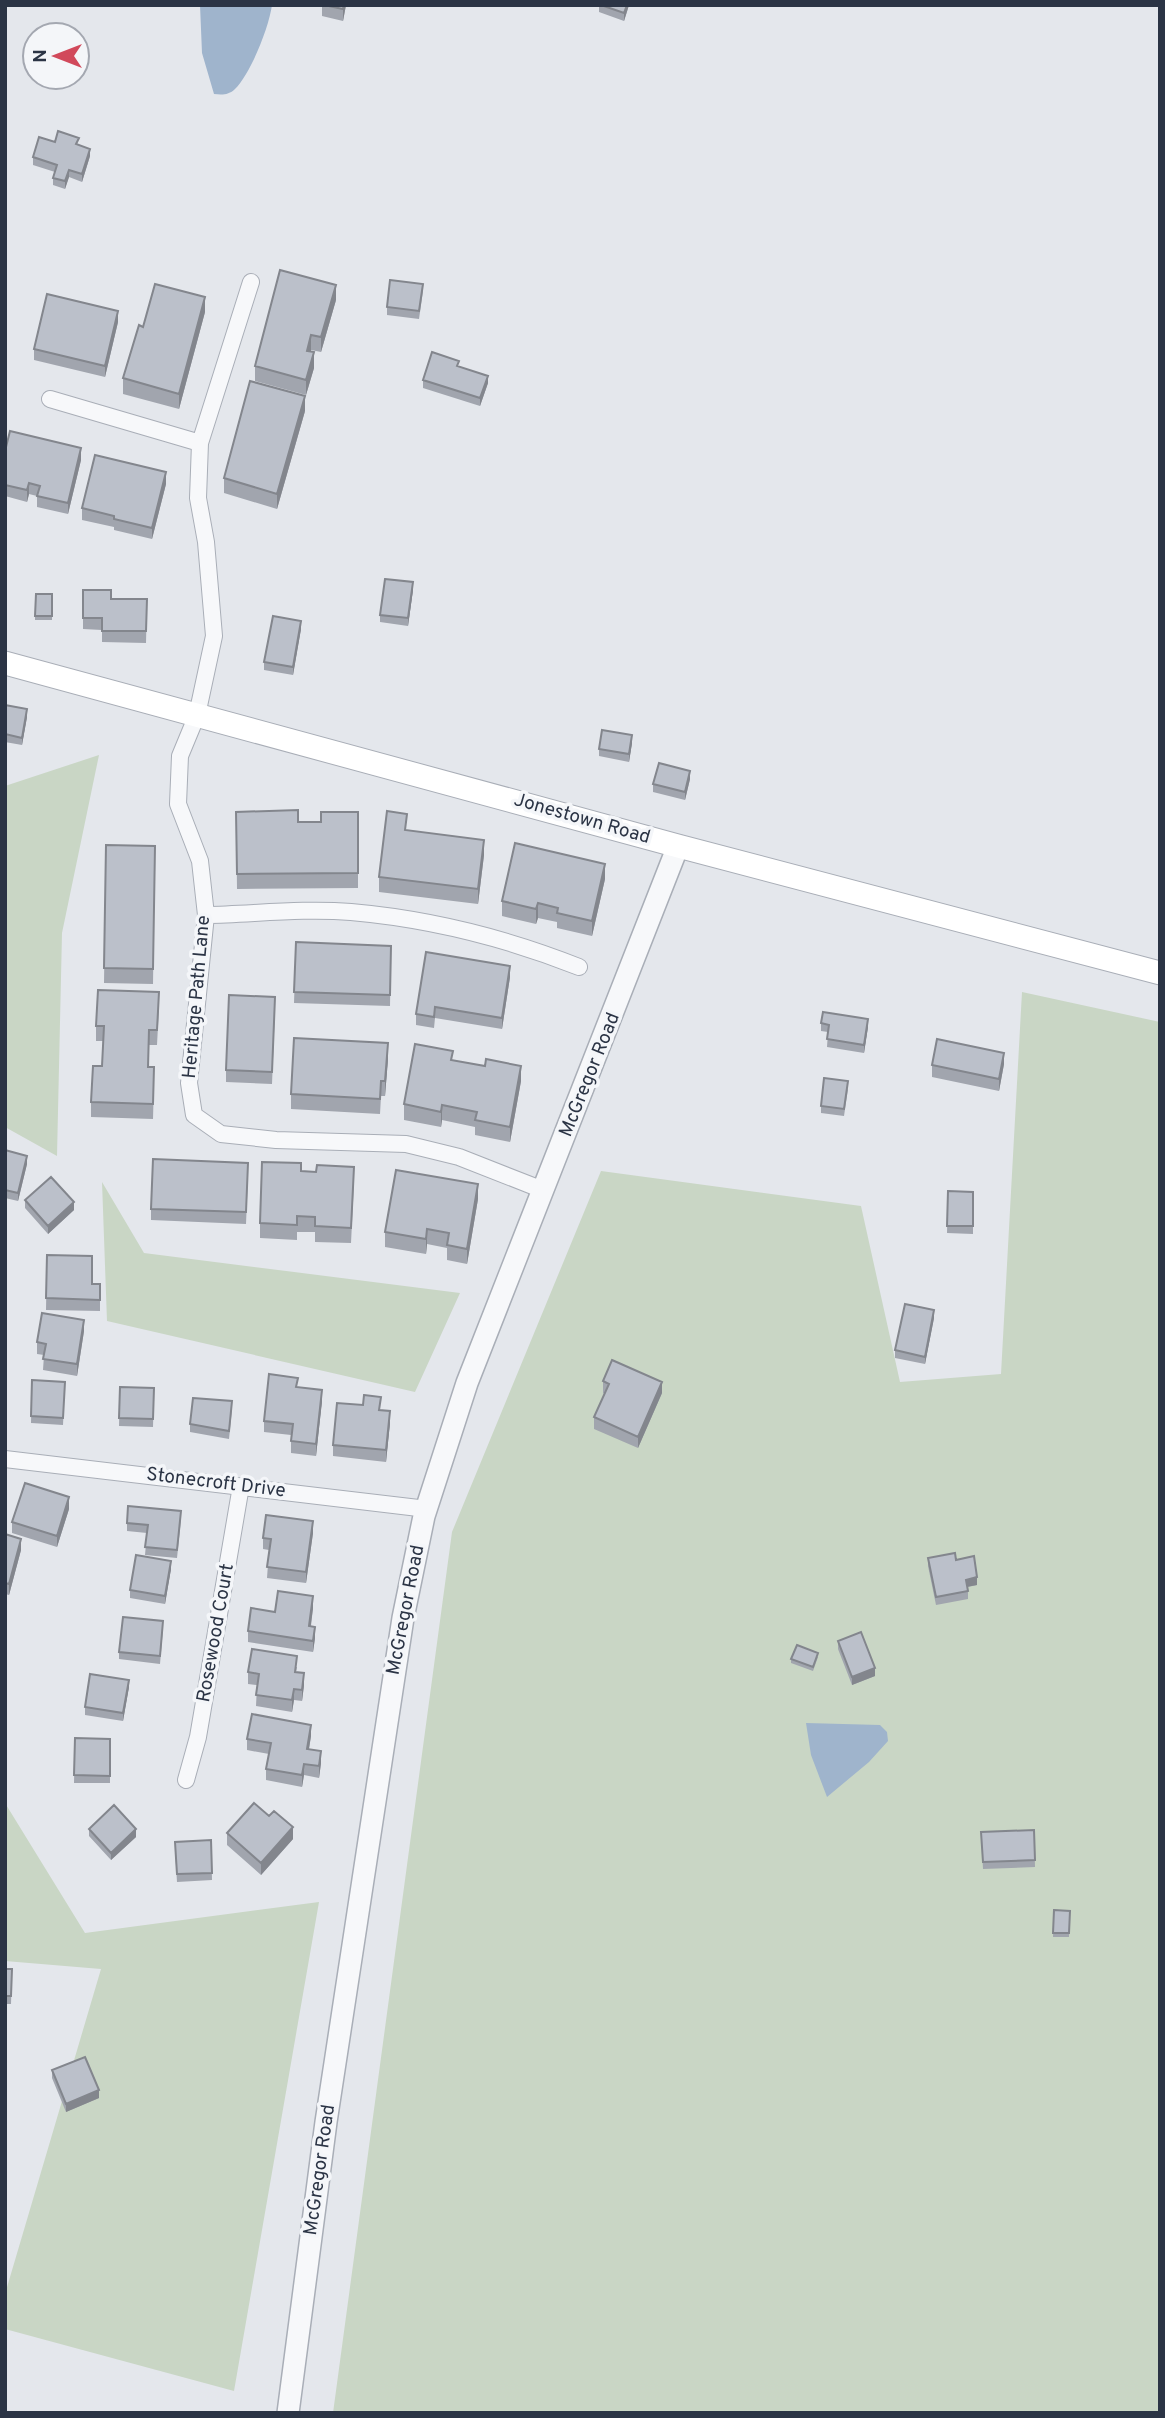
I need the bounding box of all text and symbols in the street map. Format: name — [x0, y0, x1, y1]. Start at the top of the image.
north arrow — [21, 21, 91, 91]
text: N — [29, 49, 53, 63]
street label: Jonestown Road — [511, 788, 653, 850]
street label: Heritage Path Lane — [178, 914, 216, 1080]
street label: McGregor Road — [554, 1009, 626, 1141]
street label: Stonecroft Drive — [145, 1463, 287, 1503]
street label: McGregor Road — [382, 1543, 430, 1677]
street label: Rosewood Court — [192, 1562, 240, 1704]
street label: McGregor Road — [299, 2103, 341, 2237]

